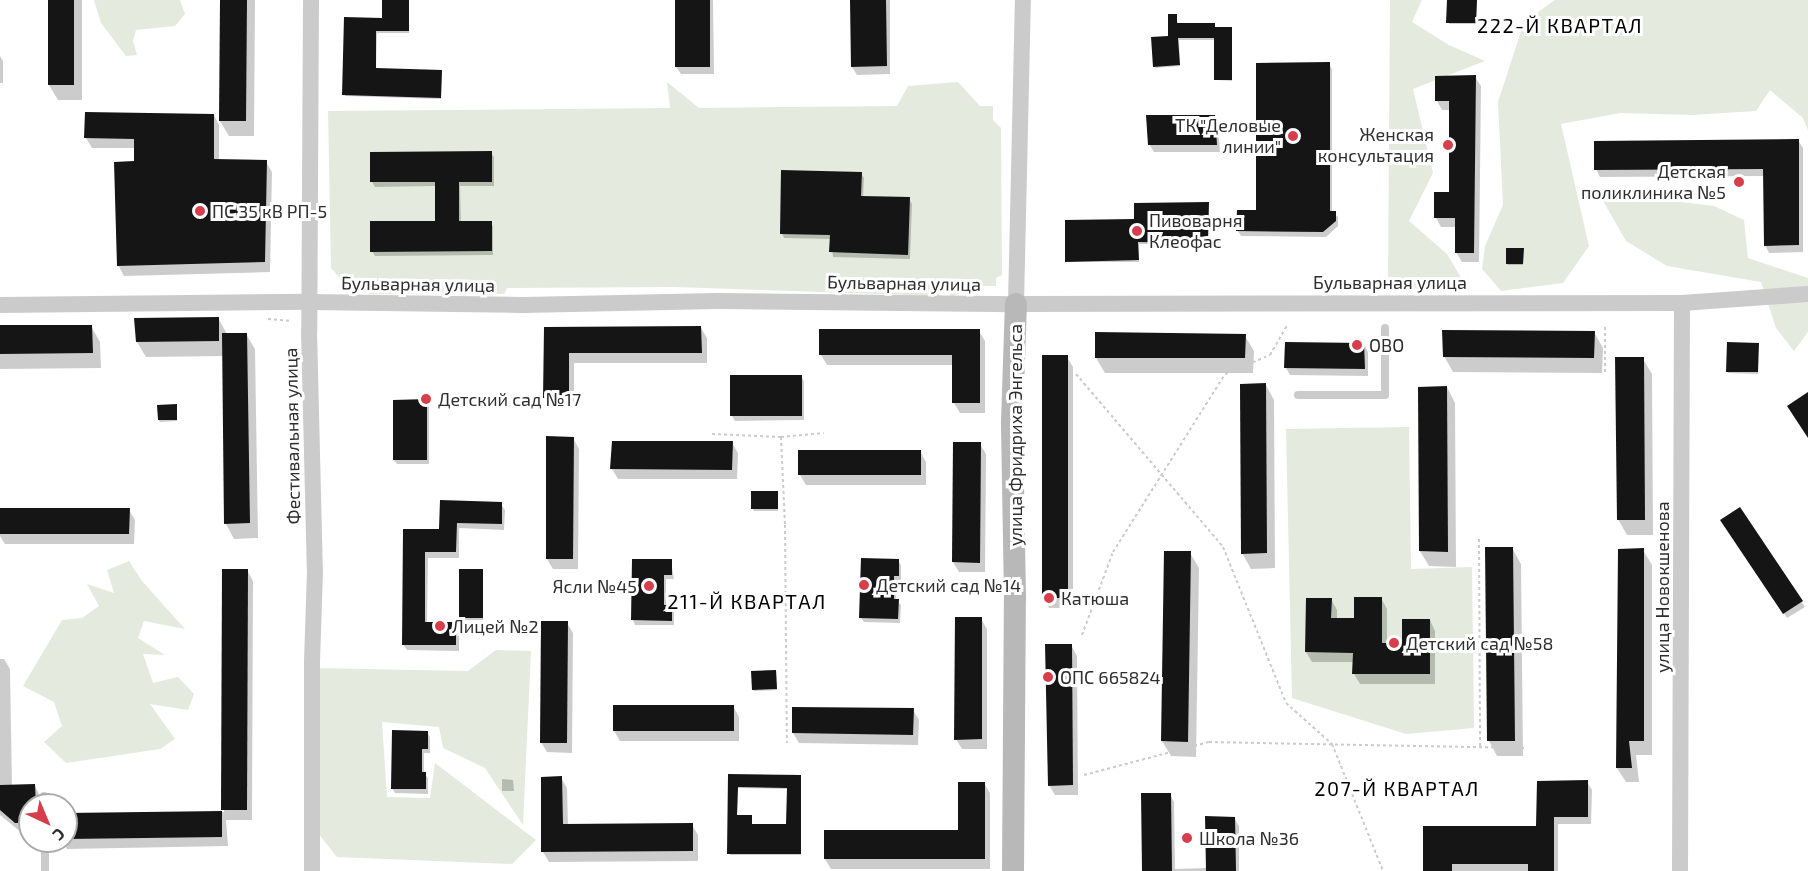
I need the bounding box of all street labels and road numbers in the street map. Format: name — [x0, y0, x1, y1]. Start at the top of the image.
street label: Бульварная улица — [827, 271, 981, 295]
street label: Бульварная улица — [1313, 271, 1467, 293]
street label: Бульварная улица — [341, 272, 495, 296]
street label: улица Фридриха Энгельса — [1004, 324, 1026, 546]
street label: Фестивальная улица — [280, 348, 304, 524]
street label: улица Новокшенова — [1651, 501, 1673, 673]

